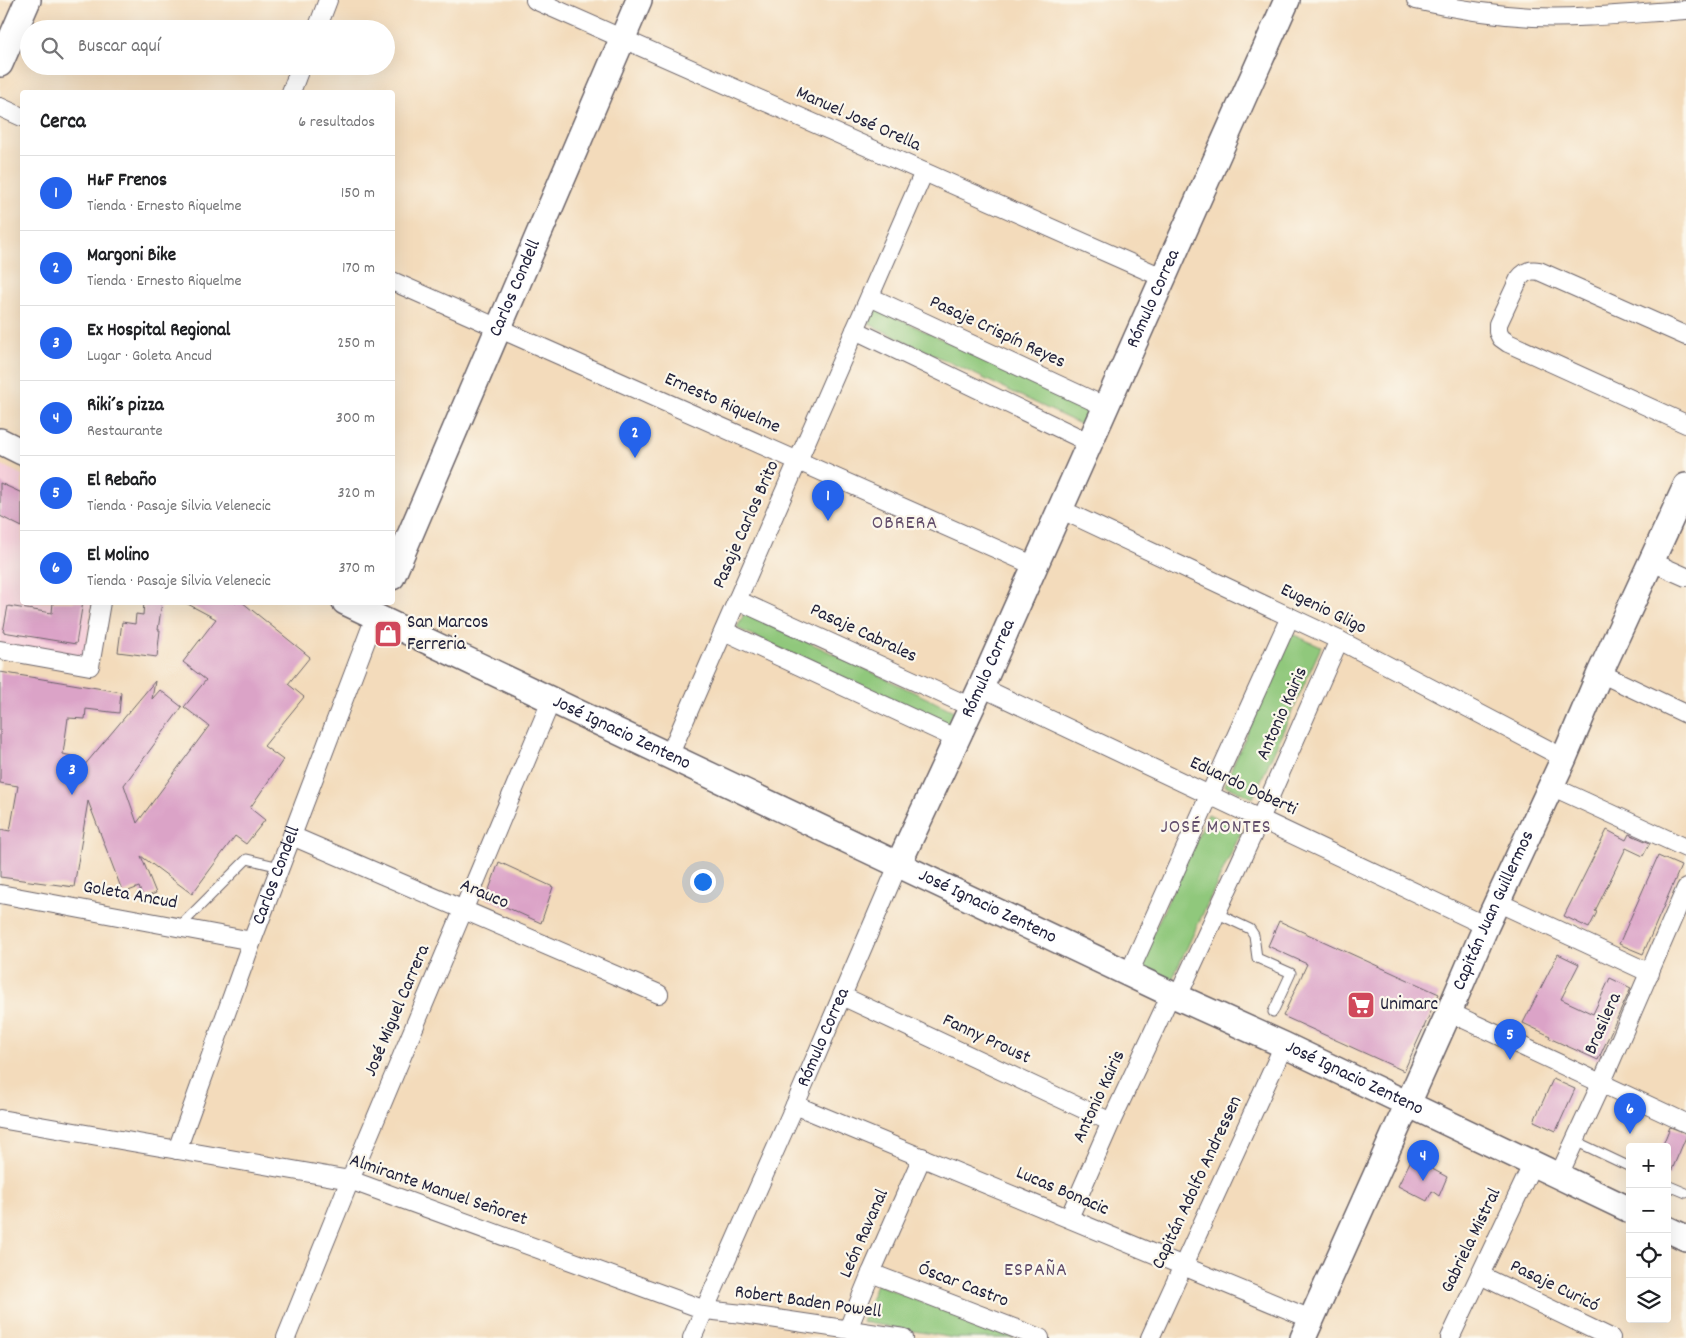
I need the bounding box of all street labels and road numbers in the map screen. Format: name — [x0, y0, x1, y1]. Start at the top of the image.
street label: Manuel José Orella — [791, 80, 926, 160]
street label: Carlos Condell — [483, 235, 549, 341]
street label: Rómulo Correa — [1120, 244, 1188, 353]
street label: Pasaje Crispín Reyes — [925, 290, 1069, 376]
street label: Ernesto Riquelme — [660, 366, 784, 442]
street label: Pasaje Carlos Brito — [707, 457, 787, 593]
street label: Eugenio Gligo — [1275, 577, 1371, 643]
street label: Pasaje Cabrales — [805, 597, 921, 671]
street label: Rómulo Correa — [955, 614, 1023, 723]
street label: Antonio Kairis — [1250, 663, 1316, 765]
street label: José Ignacio Zenteno — [548, 689, 695, 778]
street label: Eduardo Doberti — [1185, 750, 1302, 824]
street label: Carlos Condell — [246, 822, 308, 929]
street label: Capitán Juan Guillermos — [1446, 826, 1542, 995]
street label: José Ignacio Zenteno — [914, 862, 1061, 951]
street label: Arauco — [455, 873, 513, 917]
street label: Goleta Ancud — [81, 874, 179, 918]
street label: José Miguel Carrera — [358, 940, 438, 1081]
street label: Rómulo Correa — [791, 983, 858, 1092]
street label: Brasilera — [1578, 988, 1630, 1059]
street label: Fanny Proust — [938, 1008, 1034, 1072]
street label: José Ignacio Zenteno — [1281, 1034, 1428, 1123]
street label: Antonio Kairis — [1067, 1046, 1133, 1148]
street label: Capitán Adolfo Andressen — [1146, 1092, 1250, 1274]
street label: Almirante Manuel Señoret — [345, 1148, 531, 1234]
street label: Lucas Bonacic — [1011, 1160, 1113, 1224]
street label: Gabriela Mistral — [1435, 1184, 1509, 1298]
street label: León Ravanal — [833, 1185, 897, 1283]
street label: Pasaje Curicó — [1505, 1254, 1603, 1320]
street label: Óscar Castro — [914, 1256, 1012, 1316]
street label: Robert Baden Powell — [733, 1279, 884, 1327]

